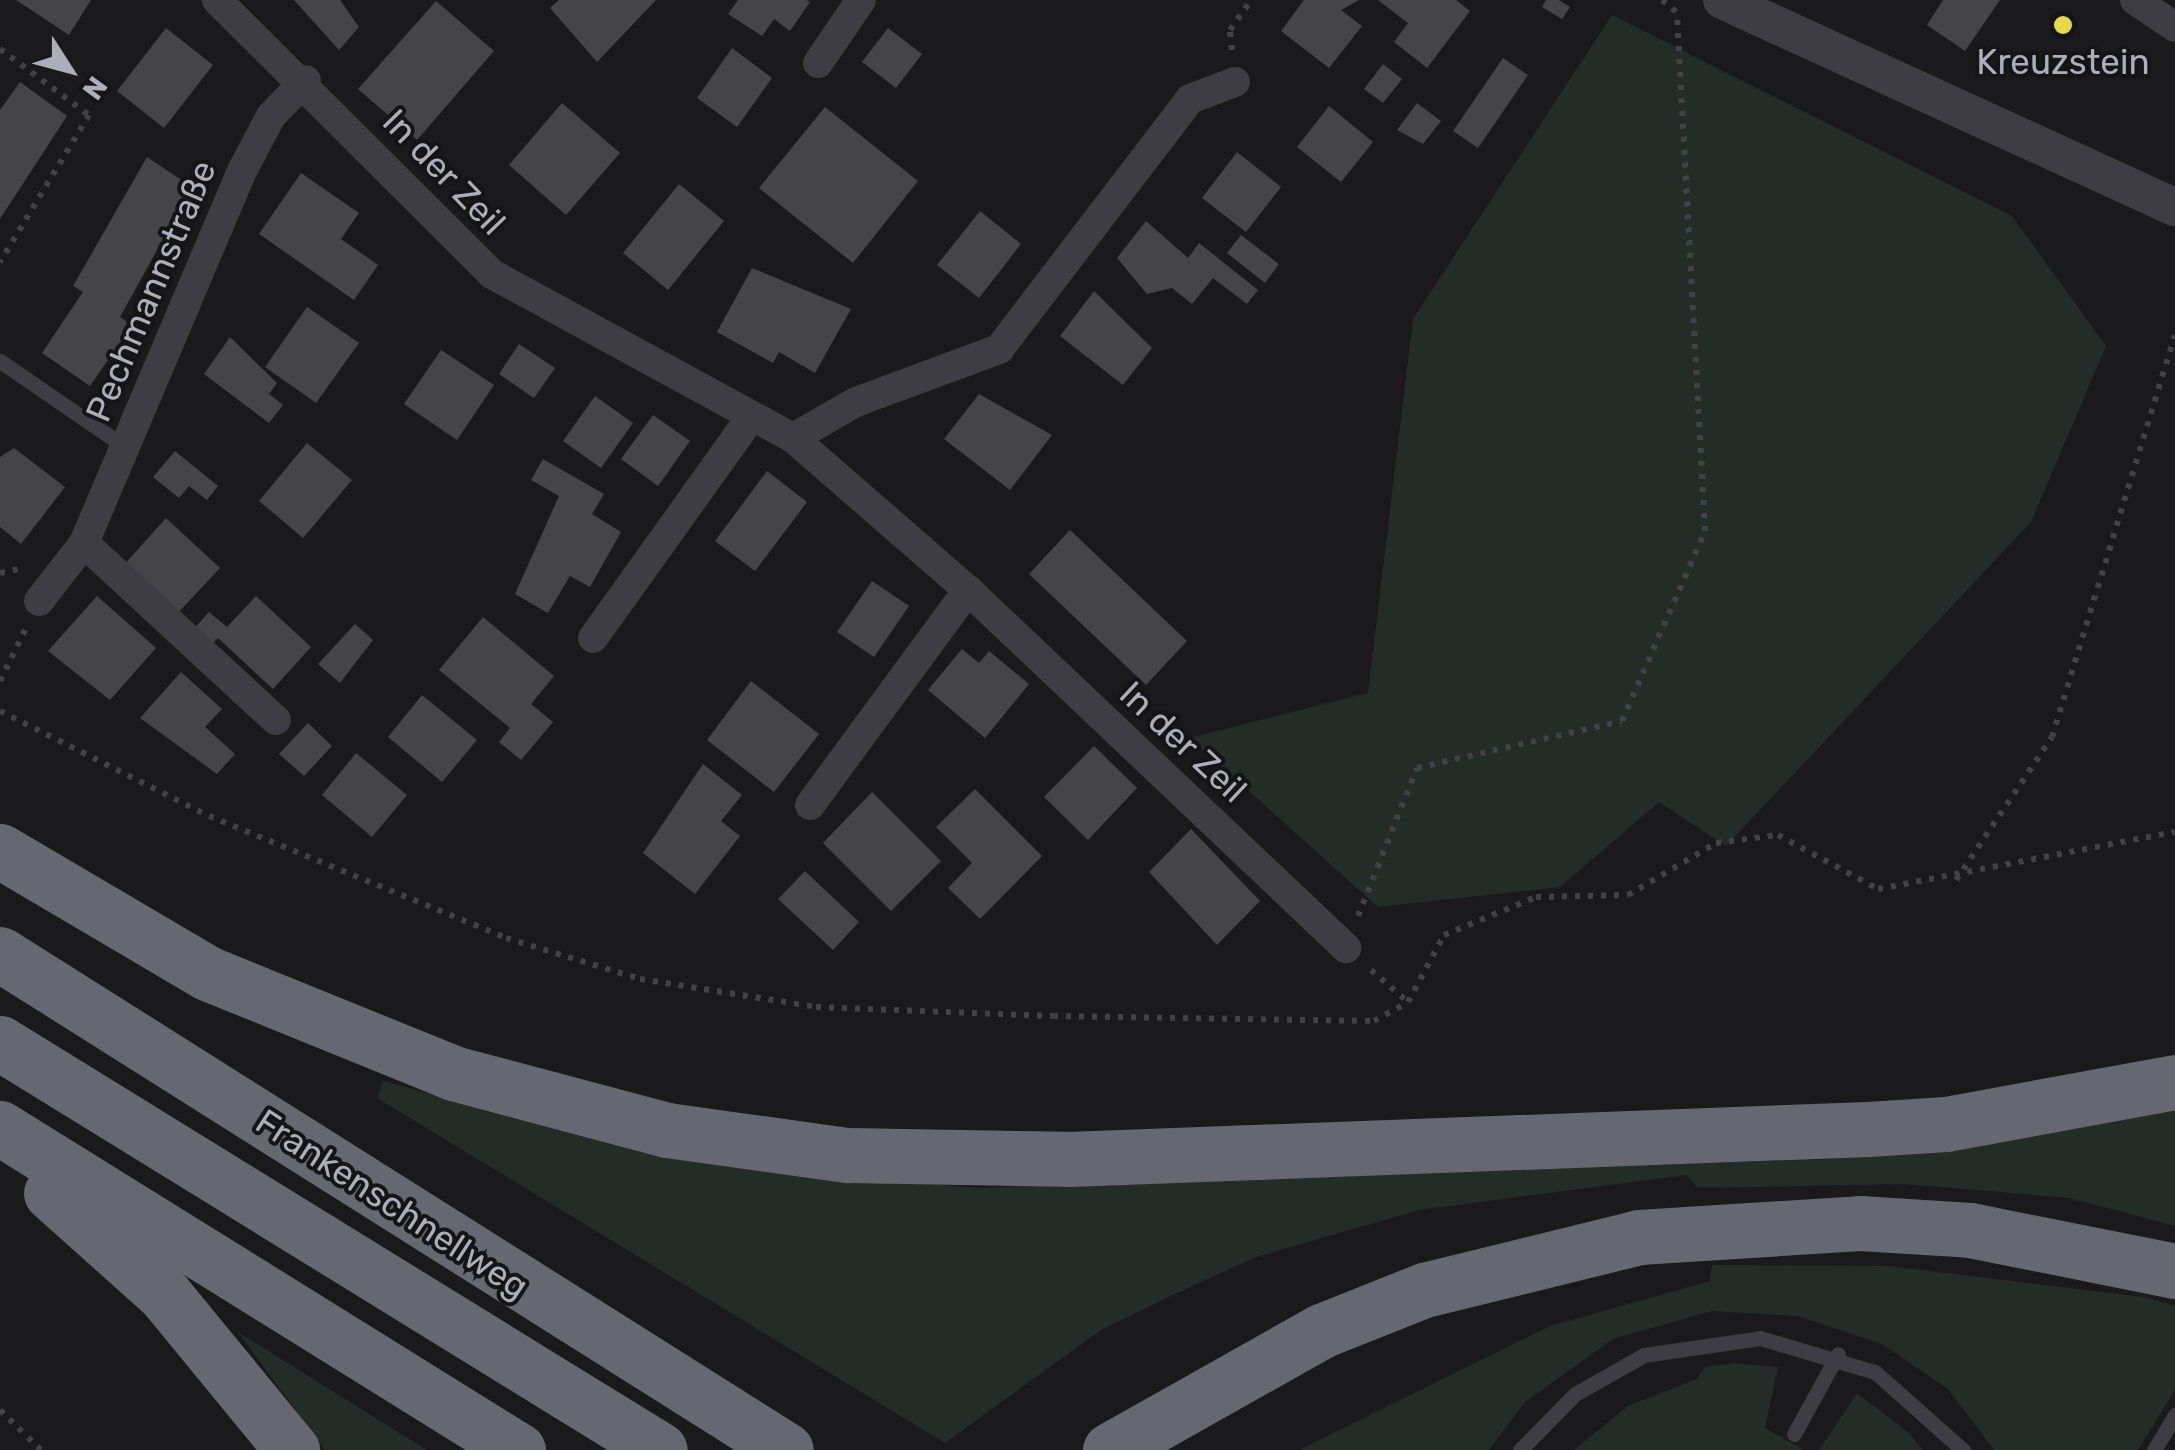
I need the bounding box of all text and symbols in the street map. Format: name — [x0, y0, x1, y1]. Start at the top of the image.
marker: Kreuzstein — [2052, 14, 2074, 36]
north arrow — [20, 20, 120, 120]
place label: Kreuzstein — [1976, 41, 2150, 83]
text: N — [75, 70, 114, 106]
street label: In der Zeil — [374, 100, 514, 244]
street label: Pechmannstraße — [77, 154, 225, 428]
street label: In der Zeil — [1111, 673, 1255, 811]
street label: Frankenschnellweg — [248, 1100, 536, 1308]

